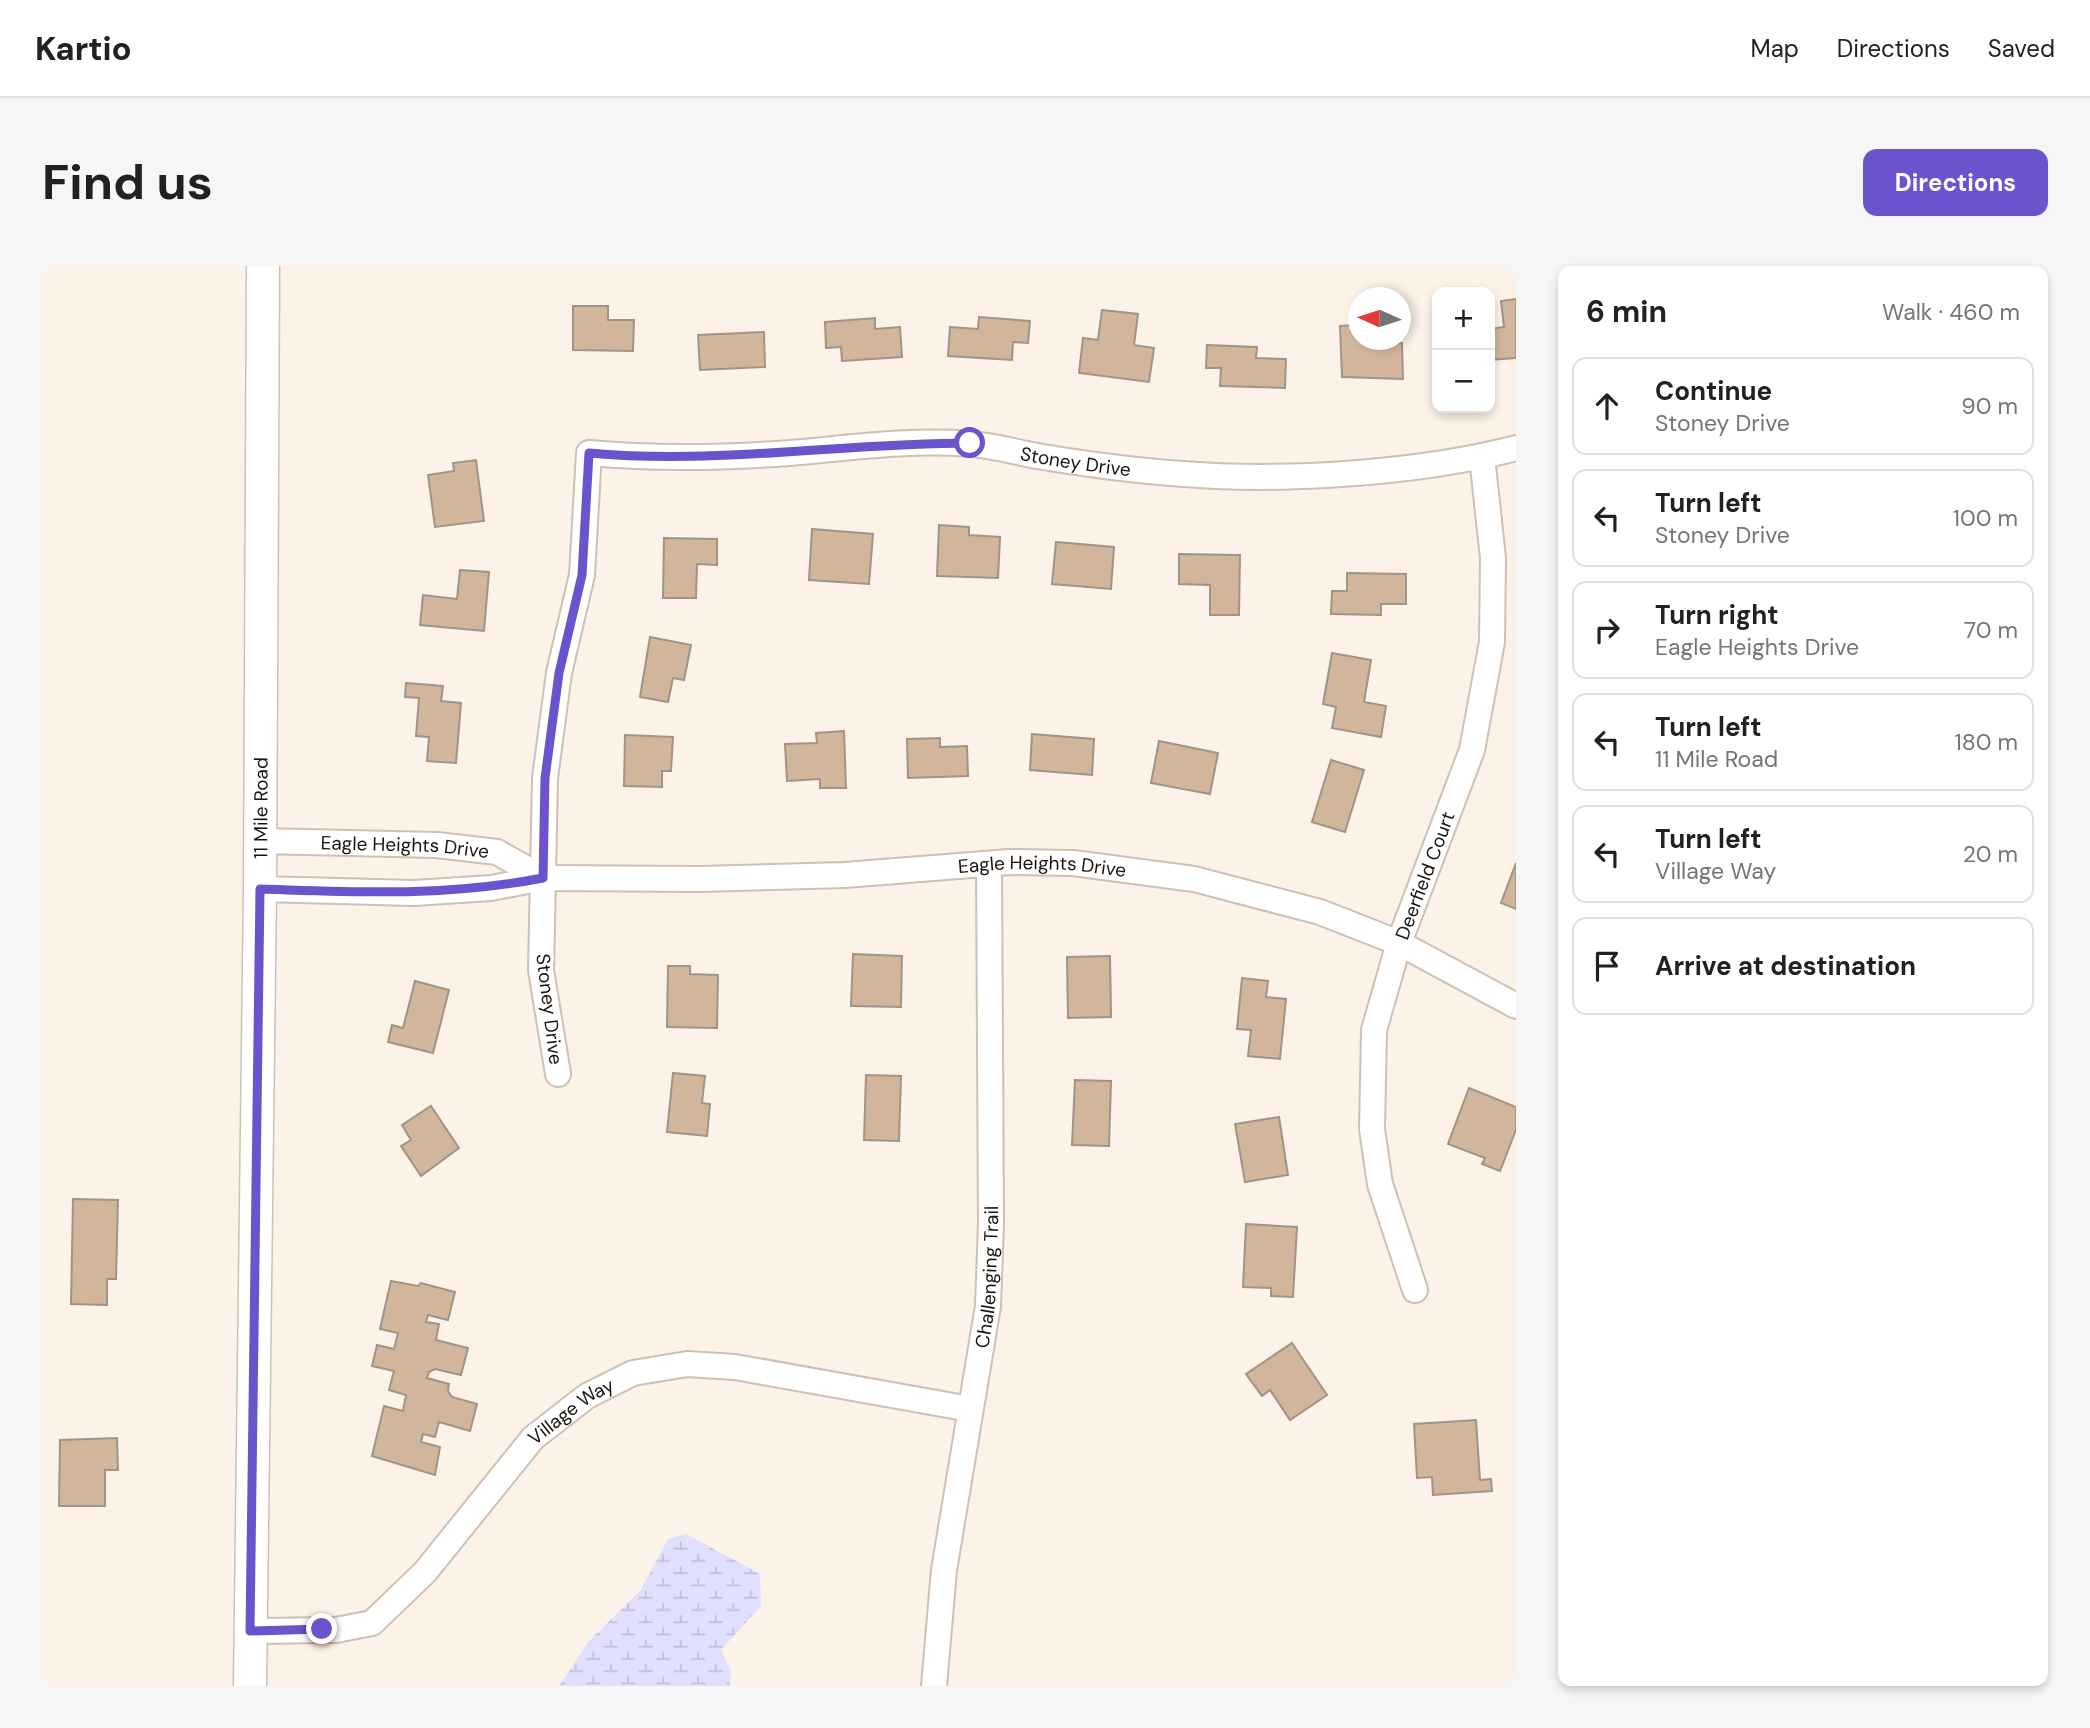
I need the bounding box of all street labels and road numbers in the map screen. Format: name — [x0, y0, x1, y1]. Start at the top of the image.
street label: Stoney Drive — [1018, 441, 1132, 482]
street label: 11 Mile Road — [248, 757, 274, 859]
street label: Deerfield Court — [1390, 808, 1461, 943]
street label: Eagle Heights Drive — [320, 830, 490, 864]
street label: Eagle Heights Drive — [957, 850, 1128, 883]
street label: Stoney Drive — [530, 952, 569, 1066]
street label: Challenging Trail — [969, 1206, 1004, 1350]
street label: Village Way — [523, 1372, 619, 1450]

